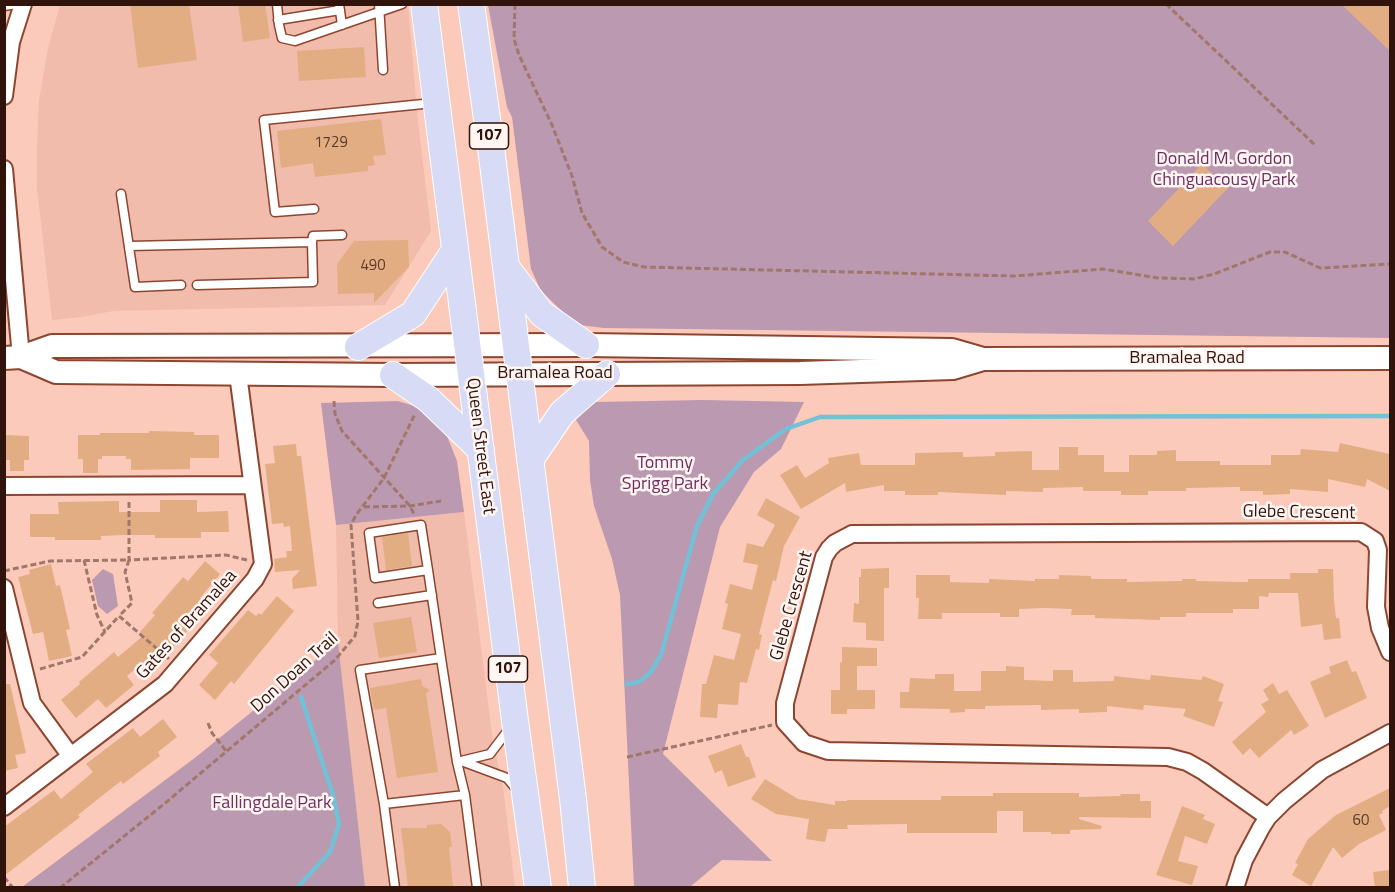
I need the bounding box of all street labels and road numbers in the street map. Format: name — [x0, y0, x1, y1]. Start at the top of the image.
road number: 107 — [470, 123, 508, 149]
street label: Bramalea Road — [1129, 348, 1245, 370]
street label: Bramalea Road — [497, 363, 613, 385]
street label: Queen Street East — [461, 377, 499, 515]
street label: Glebe Crescent — [1242, 501, 1356, 525]
street label: Glebe Crescent — [766, 549, 818, 663]
street label: Gates of Bramalea — [132, 566, 242, 684]
street label: Don Doan Trail — [247, 628, 343, 718]
road number: 107 — [488, 656, 528, 682]

